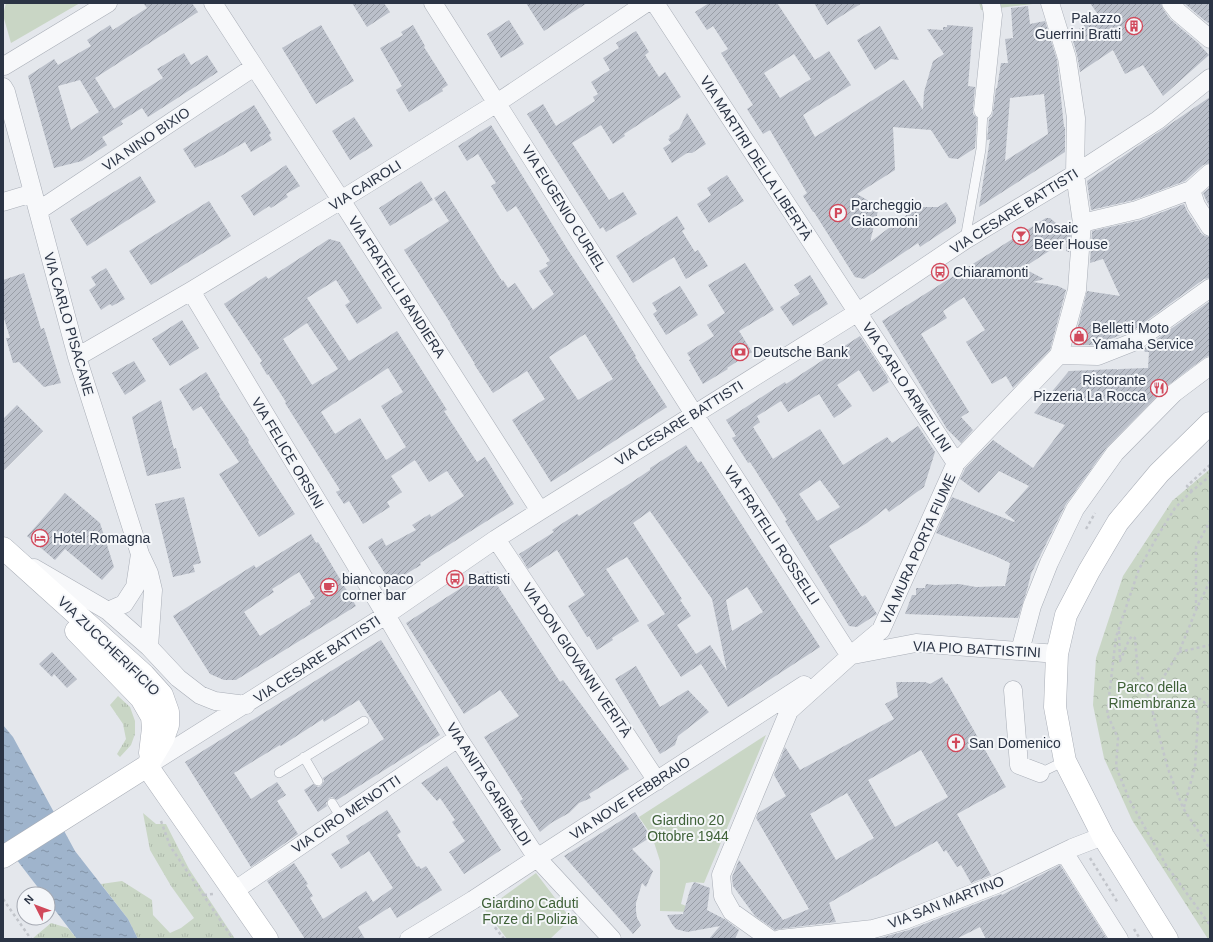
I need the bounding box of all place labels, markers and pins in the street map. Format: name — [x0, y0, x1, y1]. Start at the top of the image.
place label: Palazzo Guerrini Bratti — [1035, 10, 1121, 42]
building icon: Palazzo Guerrini Bratti — [1124, 16, 1144, 36]
place label: Parcheggio Giacomoni — [851, 197, 922, 229]
parking icon: Parcheggio Giacomoni — [828, 203, 848, 223]
place label: Mosaic Beer House — [1034, 220, 1108, 252]
bar icon: Mosaic Beer House — [1011, 226, 1031, 246]
bus stop icon: Chiaramonti — [930, 262, 950, 282]
place label: Chiaramonti — [953, 264, 1028, 280]
place label: Belletti Moto Yamaha Service — [1092, 320, 1194, 352]
shop icon: Belletti Moto Yamaha Service — [1069, 326, 1089, 346]
bank icon: Deutsche Bank — [730, 342, 750, 362]
place label: Deutsche Bank — [753, 344, 849, 360]
place label: Ristorante Pizzeria La Rocca — [1033, 372, 1146, 404]
restaurant icon: Ristorante Pizzeria La Rocca — [1149, 378, 1169, 398]
hotel icon: Hotel Romagna — [30, 528, 50, 548]
place label: Hotel Romagna — [53, 530, 150, 546]
bus stop icon: Battisti — [445, 569, 465, 589]
place label: biancopaco corner bar — [342, 571, 414, 603]
place label: Battisti — [468, 571, 510, 587]
cafe icon: biancopaco corner bar — [319, 577, 339, 597]
church icon: San Domenico — [946, 733, 966, 753]
place label: San Domenico — [969, 735, 1061, 751]

